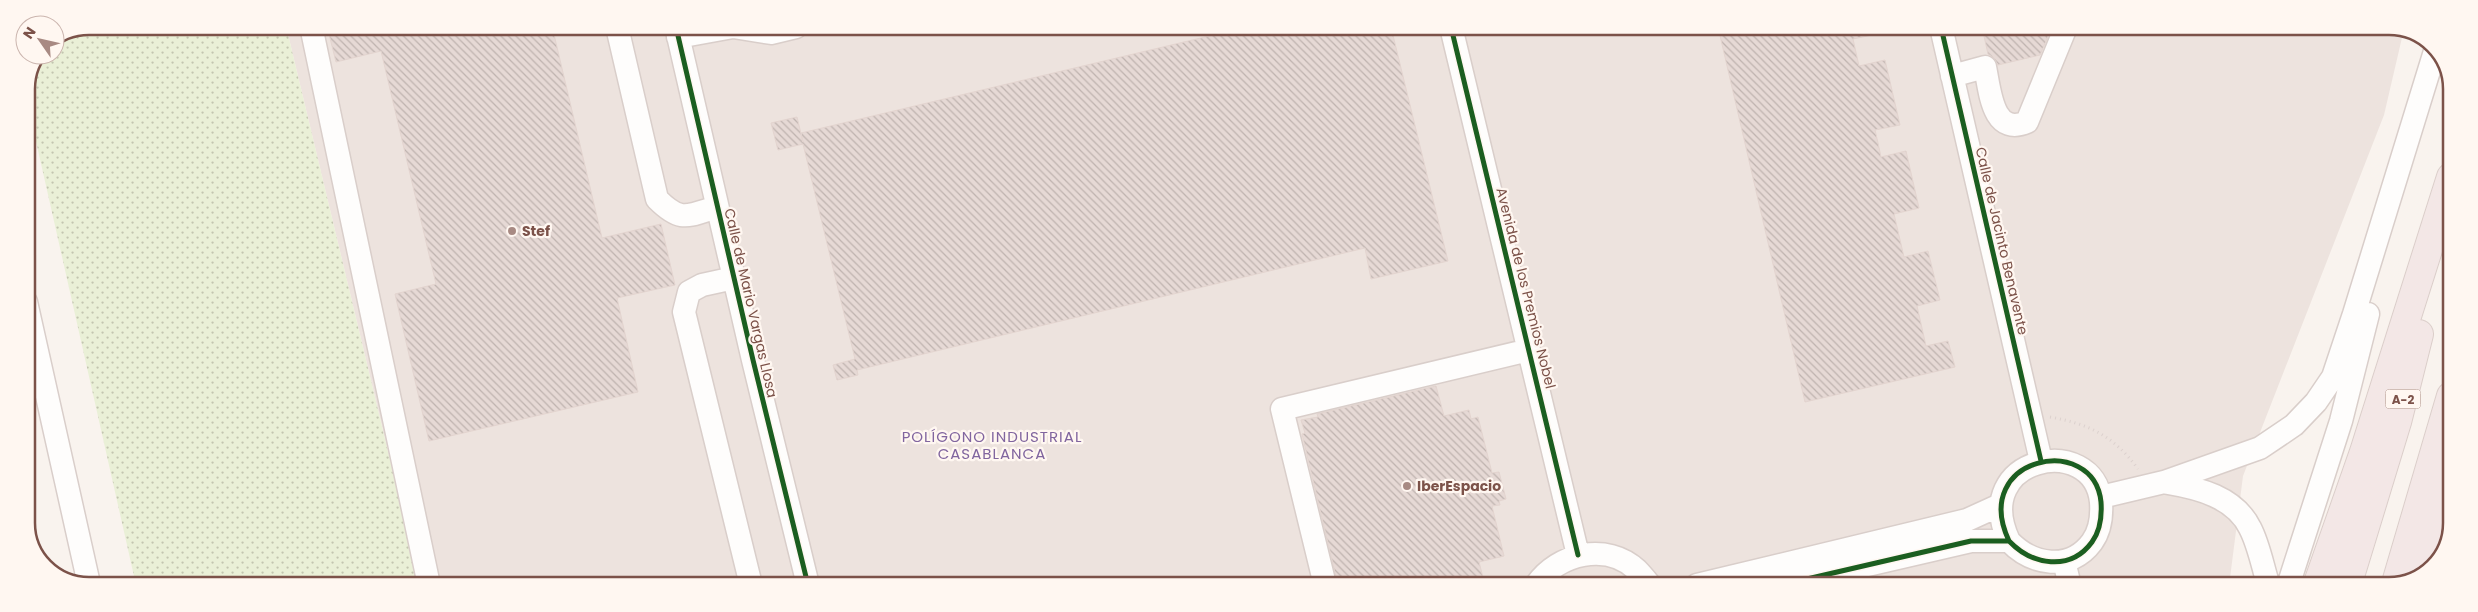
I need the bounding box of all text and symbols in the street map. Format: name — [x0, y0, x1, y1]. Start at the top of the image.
north arrow — [15, 15, 65, 65]
text: N — [18, 23, 40, 43]
street label: Calle de Jacinto Benavente — [1971, 145, 2033, 337]
street label: Avenida de los Premios Nobel — [1491, 185, 1561, 391]
street label: Calle de Mario Vargas Llosa — [719, 206, 783, 400]
place label: Stef — [522, 221, 550, 241]
marker: Stef — [506, 225, 518, 237]
road number: A-2 — [2386, 389, 2420, 408]
district label: POLÍGONO INDUSTRIAL CASABLANCA — [902, 426, 1082, 464]
place label: IberEspacio — [1417, 476, 1501, 496]
marker: IberEspacio — [1401, 480, 1413, 492]

